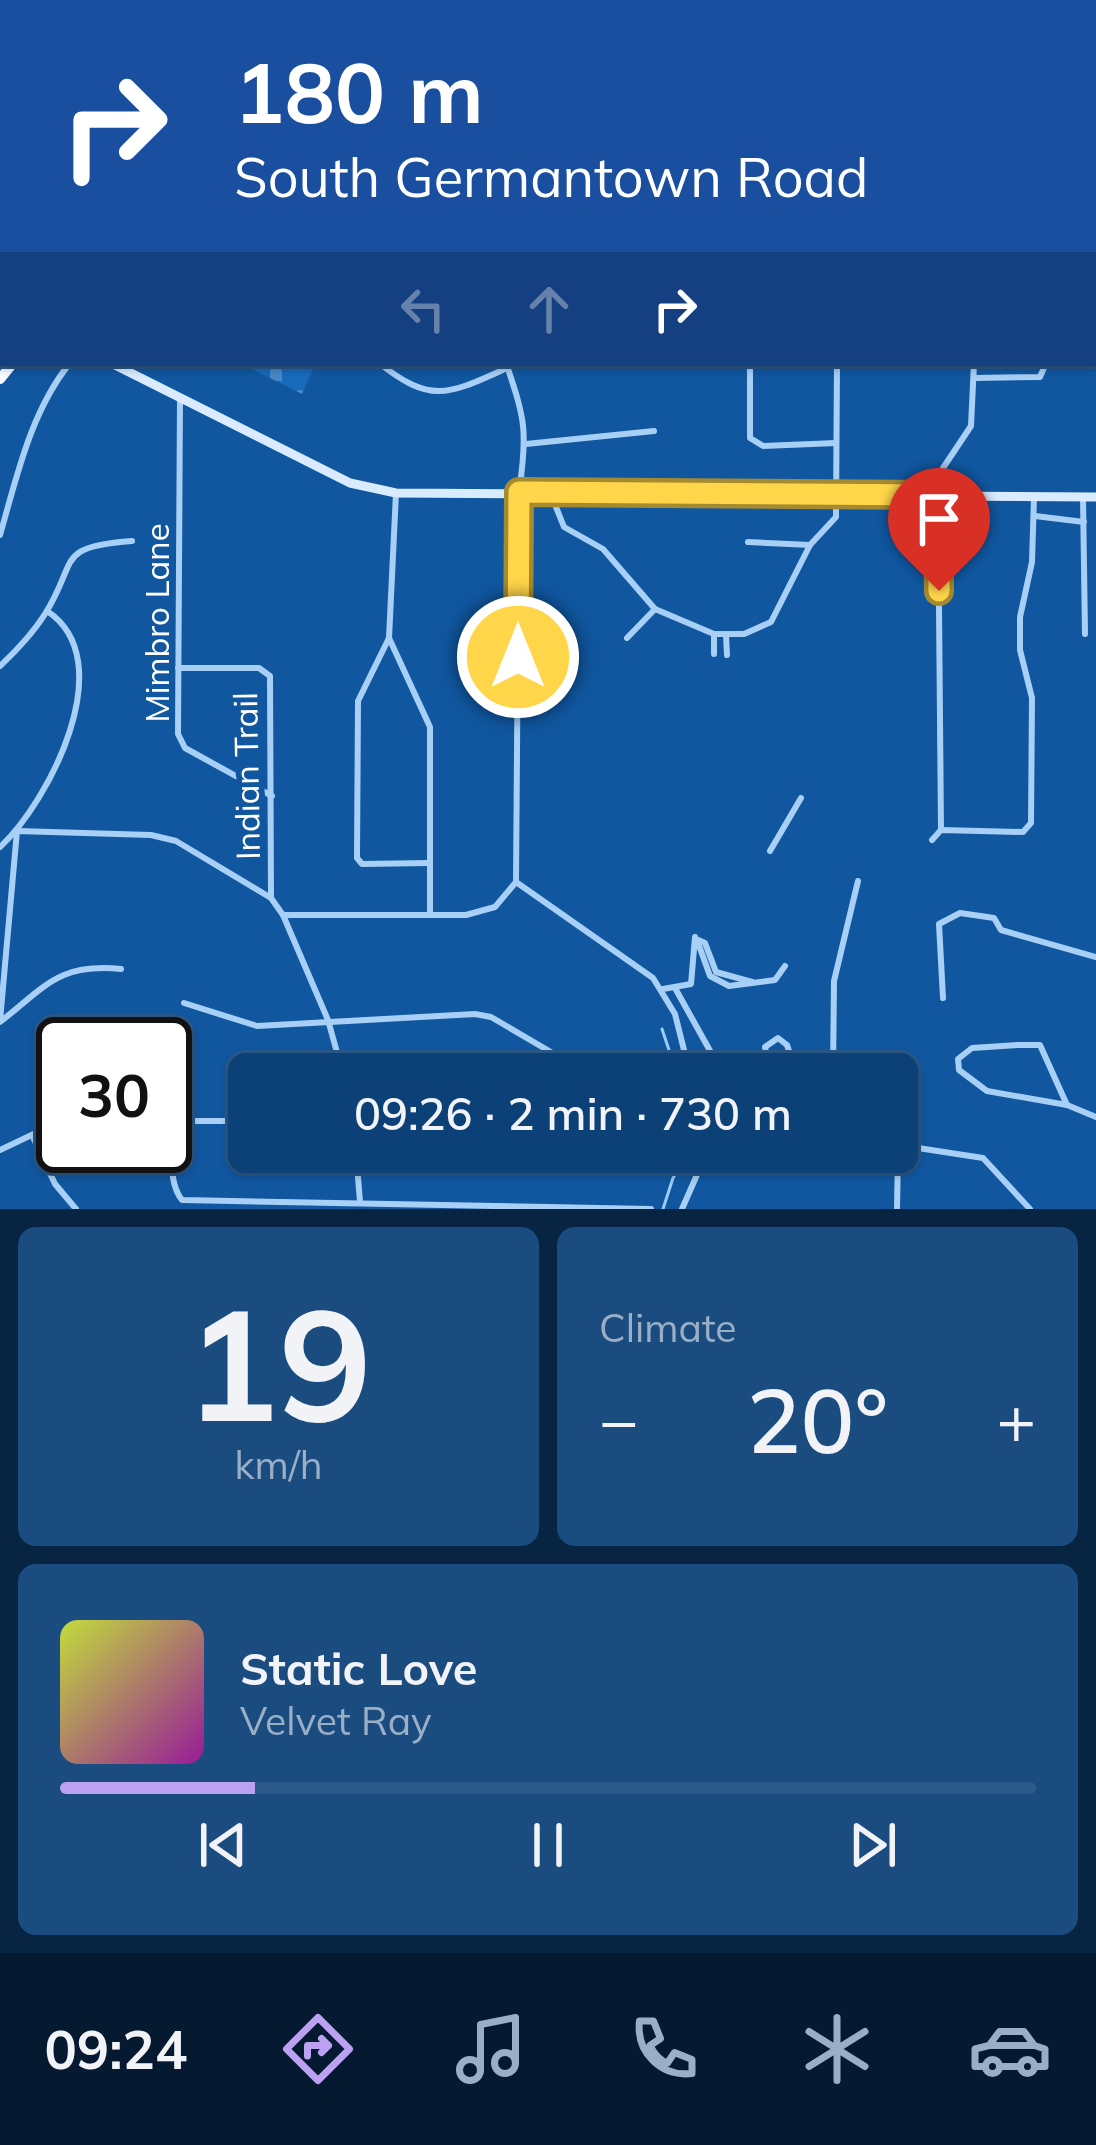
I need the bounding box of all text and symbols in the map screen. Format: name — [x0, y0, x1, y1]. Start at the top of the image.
text: 180 m — [234, 39, 484, 144]
icon: right — [36, 48, 192, 204]
text: South Germantown Road — [234, 143, 868, 211]
icon: left — [390, 276, 456, 342]
icon: ahead — [516, 276, 582, 342]
icon: right — [642, 276, 708, 342]
pin — [888, 468, 990, 591]
icon: arrive — [906, 486, 972, 552]
street label: Mimbro Lane — [136, 523, 177, 723]
position arrow — [455, 594, 581, 720]
street label: Indian Trail — [224, 692, 268, 860]
speed limit sign: 30 — [36, 1017, 192, 1173]
text: 09:26 · 2 min · 730 m — [354, 1085, 792, 1141]
text: 19 — [185, 1264, 372, 1460]
text: Climate — [599, 1303, 737, 1352]
text: 20° — [747, 1363, 888, 1476]
text: − — [599, 1378, 639, 1461]
text: + — [996, 1378, 1036, 1461]
text: km/h — [234, 1440, 323, 1489]
text: Static Love — [240, 1640, 477, 1696]
text: Velvet Ray — [240, 1696, 432, 1745]
icon: previous — [190, 1812, 256, 1878]
icon: pause — [515, 1812, 581, 1878]
icon: next — [840, 1812, 906, 1878]
icon: directions — [276, 2007, 360, 2091]
icon: music — [449, 2007, 533, 2091]
icon: phone — [622, 2007, 706, 2091]
icon: climate — [795, 2007, 879, 2091]
icon: car — [968, 2007, 1052, 2091]
text: 09:24 — [44, 2015, 187, 2083]

